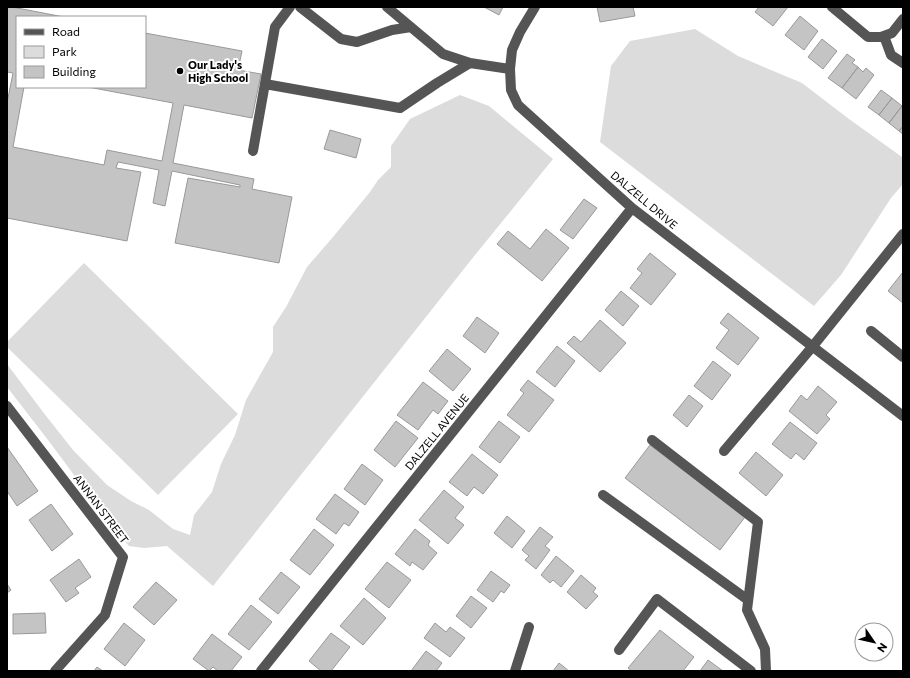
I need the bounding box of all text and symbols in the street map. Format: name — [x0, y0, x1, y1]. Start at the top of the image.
legend — [16, 16, 146, 88]
text: Road — [52, 24, 80, 38]
text: Park — [52, 44, 78, 58]
place label: Our Lady's High School — [188, 58, 248, 84]
text: Building — [52, 64, 96, 78]
marker: Our Lady's High School — [175, 66, 185, 76]
street label: DALZELL DRIVE — [608, 168, 680, 231]
street label: DALZELL AVENUE — [402, 391, 471, 472]
street label: ANNAN STREET — [71, 472, 132, 546]
north arrow — [854, 622, 894, 662]
text: N — [875, 641, 890, 655]

